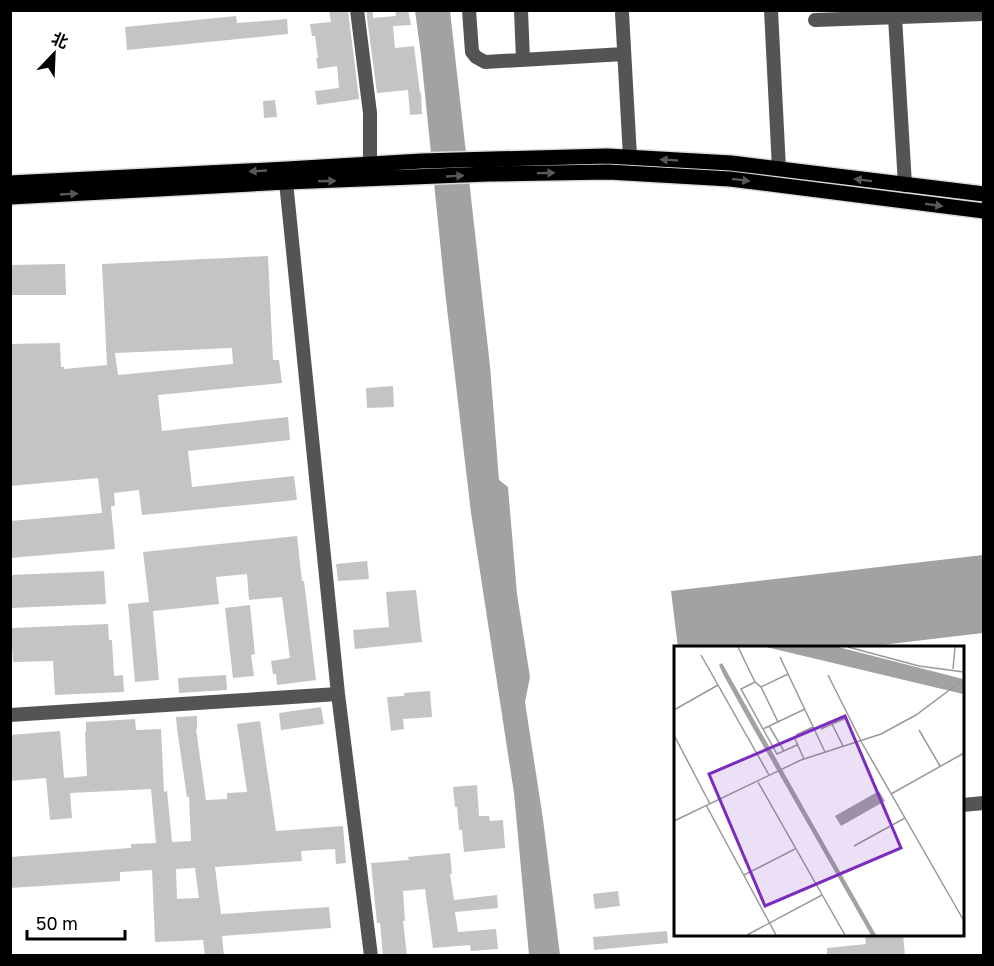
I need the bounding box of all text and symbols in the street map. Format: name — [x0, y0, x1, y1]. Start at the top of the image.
north arrow — [24, 24, 84, 84]
text: 北 — [49, 28, 71, 53]
one-way arrow — [659, 155, 678, 164]
one-way arrow — [249, 166, 268, 175]
one-way arrow — [537, 168, 556, 178]
one-way arrow — [446, 171, 465, 180]
one-way arrow — [731, 175, 750, 185]
one-way arrow — [853, 175, 872, 184]
one-way arrow — [317, 176, 336, 185]
one-way arrow — [59, 189, 78, 198]
one-way arrow — [925, 200, 944, 210]
inset map — [674, 646, 964, 936]
scale bar — [27, 903, 124, 941]
text: 50 m — [36, 912, 78, 934]

